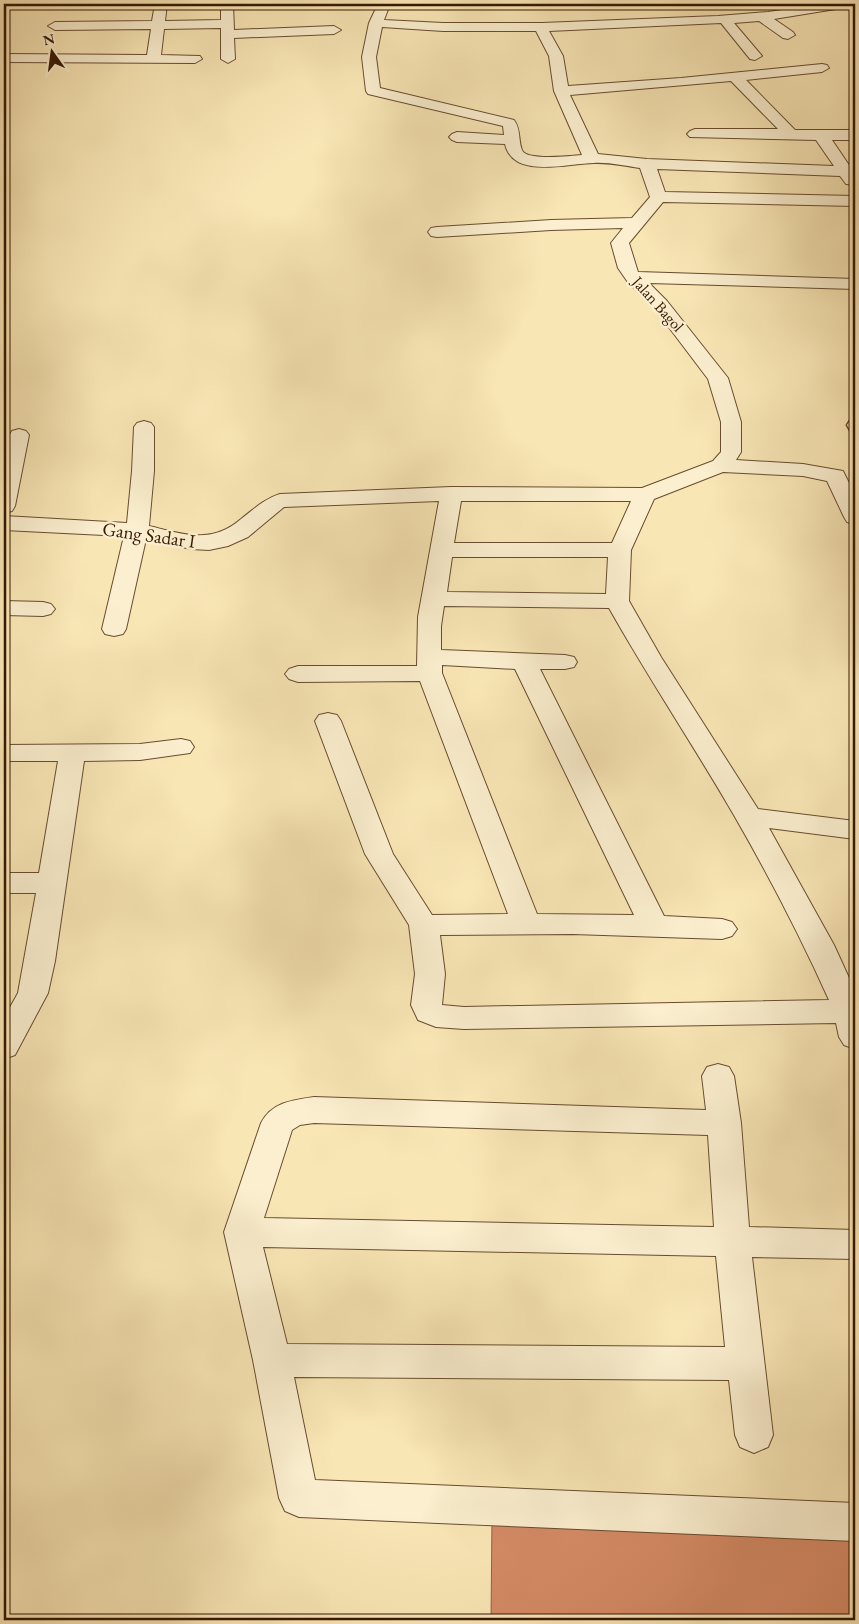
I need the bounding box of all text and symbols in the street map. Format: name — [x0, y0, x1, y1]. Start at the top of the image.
north arrow — [28, 28, 78, 78]
text: N — [41, 29, 57, 49]
street label: Jalan Bagol — [626, 270, 689, 336]
street label: Gang Sadar I — [101, 516, 198, 554]

